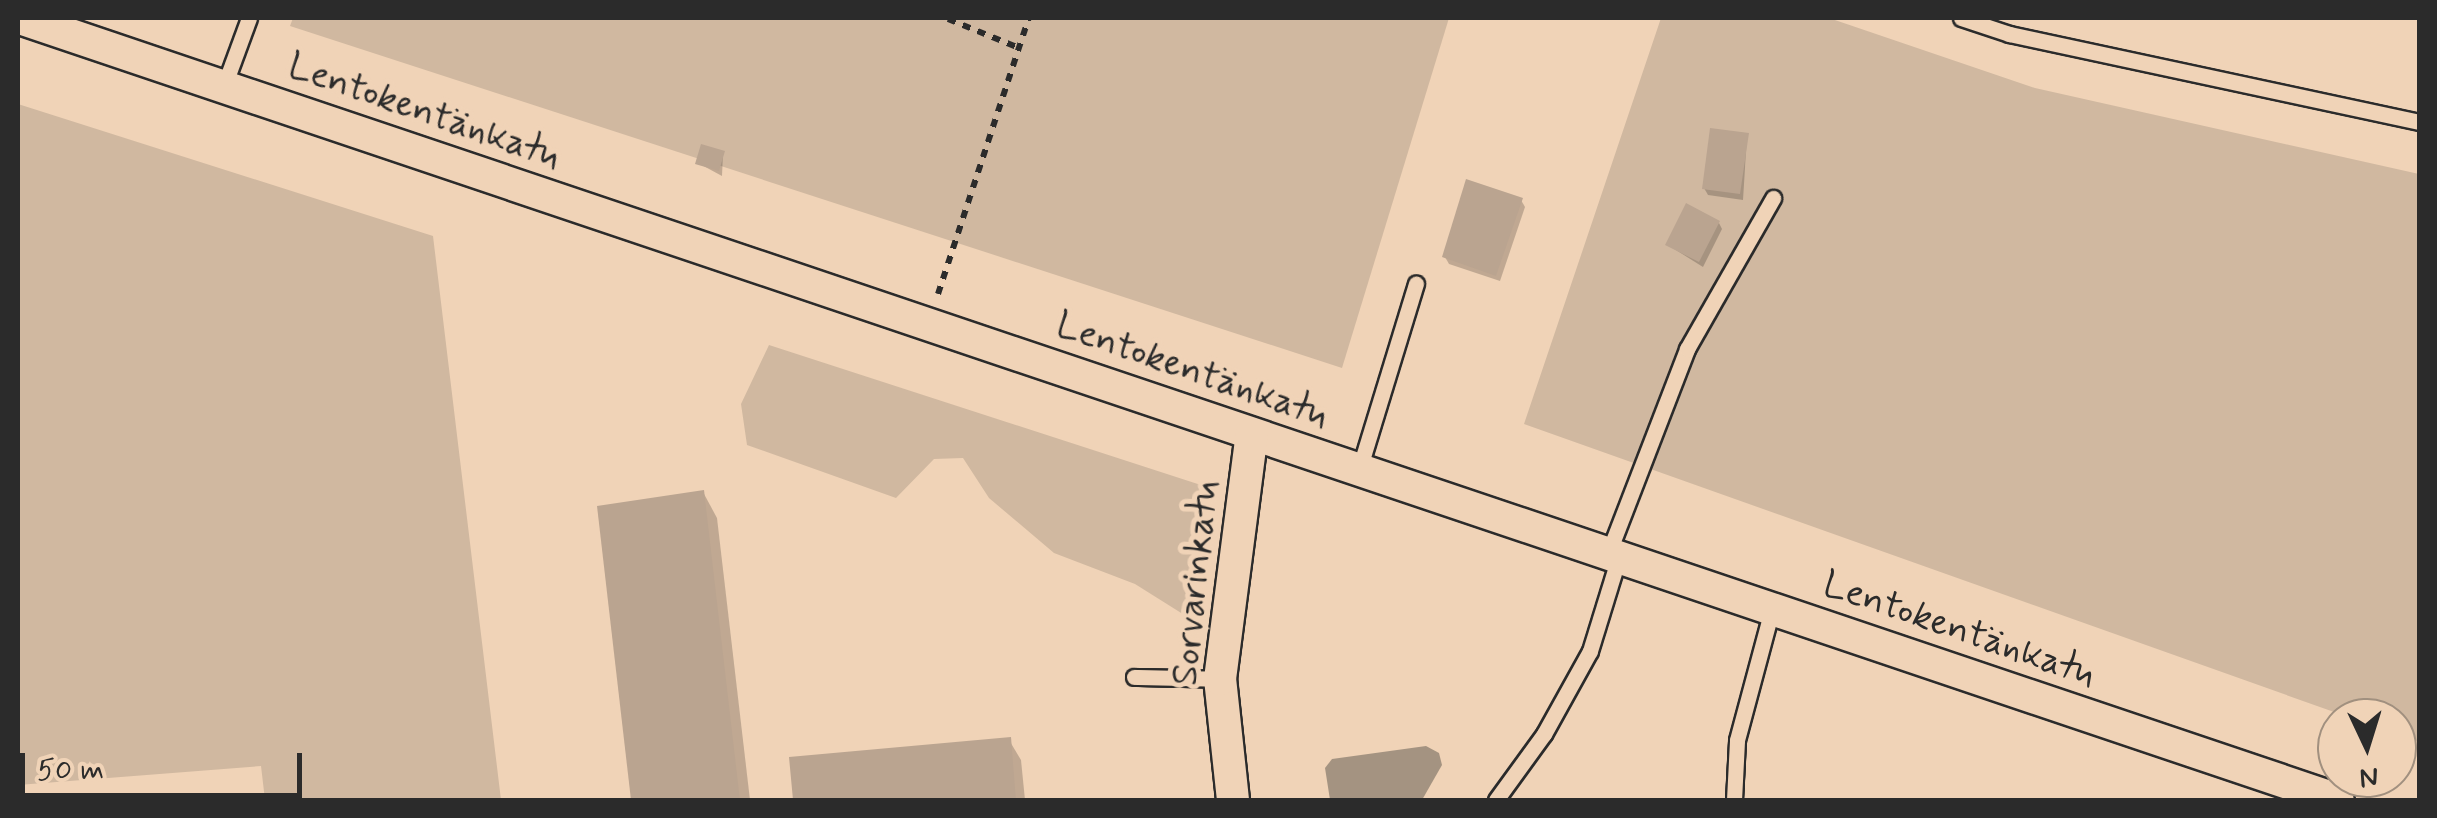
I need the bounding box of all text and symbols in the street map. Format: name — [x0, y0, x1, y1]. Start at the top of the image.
street label: Lentokentänkatu — [282, 44, 566, 180]
street label: Lentokentänkatu — [1050, 303, 1334, 439]
street label: Sorvarinkatu — [1163, 478, 1229, 688]
street label: Lentokentänkatu — [1817, 562, 2101, 698]
north arrow — [2317, 698, 2417, 798]
scale bar — [25, 733, 308, 795]
text: 50 m — [37, 751, 104, 790]
text: N — [2358, 757, 2380, 796]

